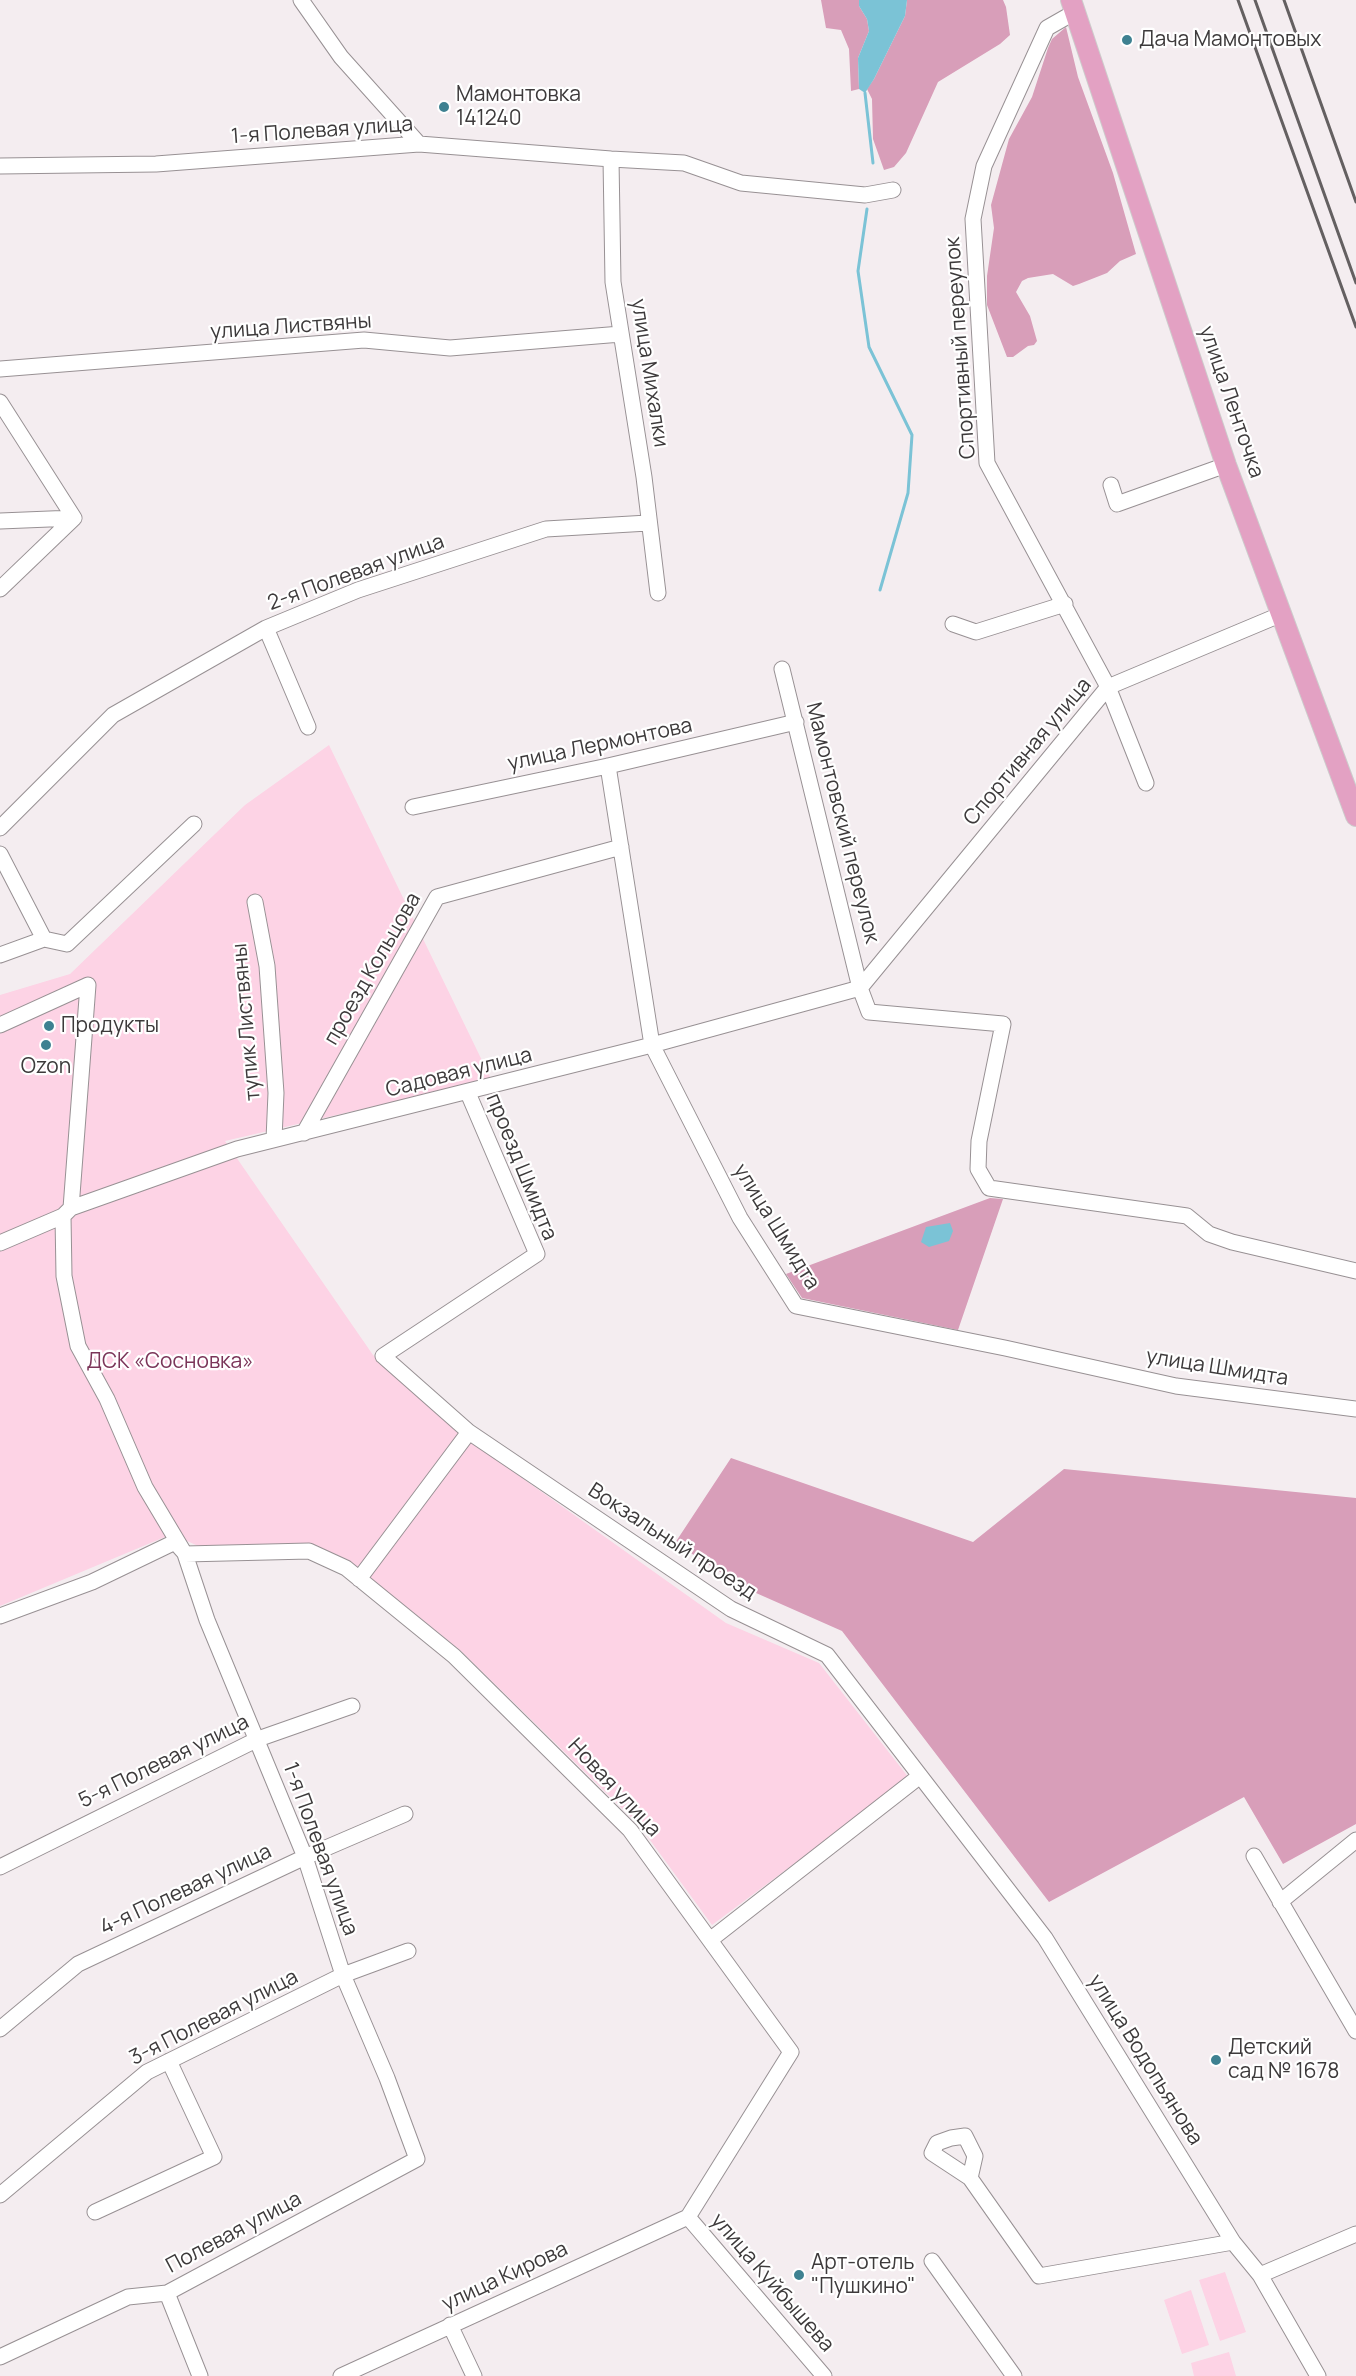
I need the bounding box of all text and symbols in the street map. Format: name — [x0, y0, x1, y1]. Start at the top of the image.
place label: Дача Мамонтовых — [1139, 27, 1321, 53]
marker: Дача Мамонтовых — [1120, 33, 1134, 47]
place label: Мамонтовка 141240 — [456, 82, 581, 132]
marker: Мамонтовка 141240 — [437, 100, 451, 114]
street label: 1-я Полевая улица — [230, 112, 414, 150]
street label: Спортивный переулок — [941, 236, 981, 460]
street label: улица Михалки — [625, 297, 673, 449]
street label: улица Листвяны — [210, 309, 372, 345]
street label: улица Ленточка — [1193, 323, 1269, 481]
street label: 2-я Полевая улица — [264, 529, 448, 617]
street label: Спортивная улица — [959, 673, 1097, 831]
street label: Мамонтовский переулок — [800, 700, 884, 946]
street label: улица Лермонтова — [505, 713, 695, 777]
street label: проезд Кольцова — [319, 888, 427, 1050]
street label: тупик Листвяны — [228, 942, 266, 1102]
place label: Продукты — [61, 1013, 159, 1039]
marker: Продукты — [42, 1019, 56, 1033]
marker: Ozon — [39, 1038, 53, 1052]
street label: Садовая улица — [383, 1043, 535, 1103]
place label: Ozon — [21, 1054, 71, 1080]
street label: проезд Шмидта — [480, 1090, 562, 1244]
street label: улица Шмидта — [727, 1159, 825, 1295]
street label: улица Шмидта — [1144, 1344, 1290, 1392]
park label: ДСК «Сосновка» — [87, 1349, 253, 1375]
street label: Вокзальный проезд — [583, 1478, 761, 1606]
street label: 5-я Полевая улица — [75, 1710, 253, 1814]
street label: Новая улица — [562, 1734, 666, 1842]
street label: 1-я Полевая улица — [277, 1759, 363, 1939]
street label: 4-я Полевая улица — [96, 1839, 276, 1941]
street label: 3-я Полевая улица — [126, 1965, 302, 2071]
street label: улица Водопьянова — [1082, 1970, 1208, 2150]
place label: Детский сад № 1678 — [1228, 2035, 1339, 2085]
marker: Детский сад № 1678 — [1209, 2053, 1223, 2067]
street label: Полевая улица — [162, 2187, 306, 2279]
street label: улица Куйбышева — [705, 2209, 839, 2357]
street label: улица Кирова — [438, 2237, 572, 2317]
place label: Арт-отель "Пушкино" — [811, 2250, 916, 2300]
marker: Арт-отель "Пушкино" — [792, 2268, 806, 2282]

